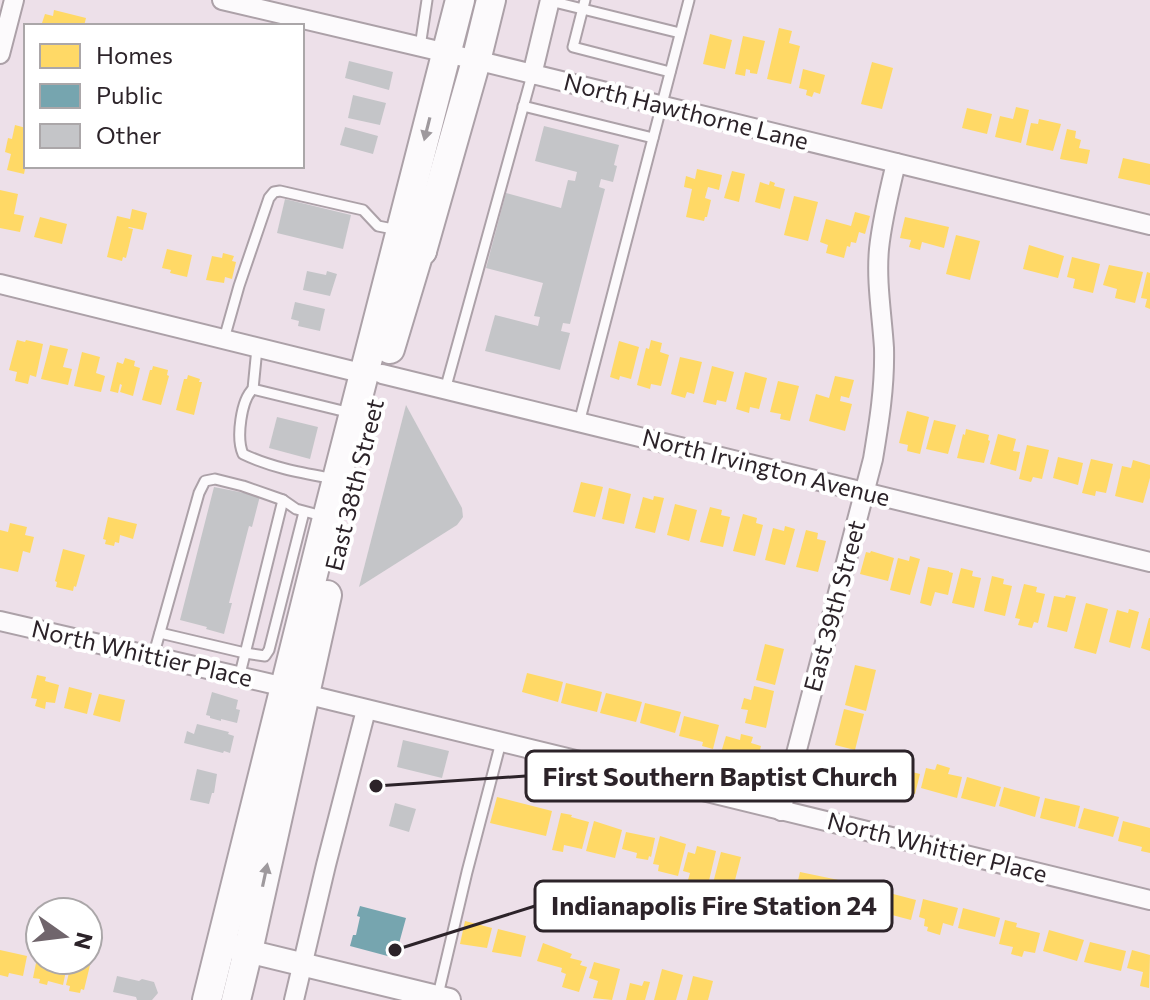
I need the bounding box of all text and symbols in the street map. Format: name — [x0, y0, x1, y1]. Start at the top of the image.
legend — [24, 24, 304, 168]
text: Homes — [96, 40, 173, 69]
street label: North Hawthorne Lane — [561, 66, 812, 155]
text: Public — [96, 80, 163, 109]
one-way arrow — [421, 116, 433, 141]
text: Other — [96, 120, 162, 149]
street label: East 38th Street — [318, 395, 389, 574]
street label: North Irvington Avenue — [640, 422, 893, 511]
street label: East 39th Street — [797, 517, 870, 695]
street label: North Whittier Place — [29, 613, 255, 692]
callout: First Southern Baptist Church — [526, 751, 913, 801]
text: First Southern Baptist Church — [543, 760, 897, 791]
street label: North Whittier Place — [824, 805, 1050, 888]
one-way arrow — [259, 862, 271, 887]
callout: Indianapolis Fire Station 24 — [535, 881, 892, 931]
text: Indianapolis Fire Station 24 — [551, 889, 877, 920]
north arrow — [24, 896, 104, 976]
text: N — [69, 930, 99, 952]

